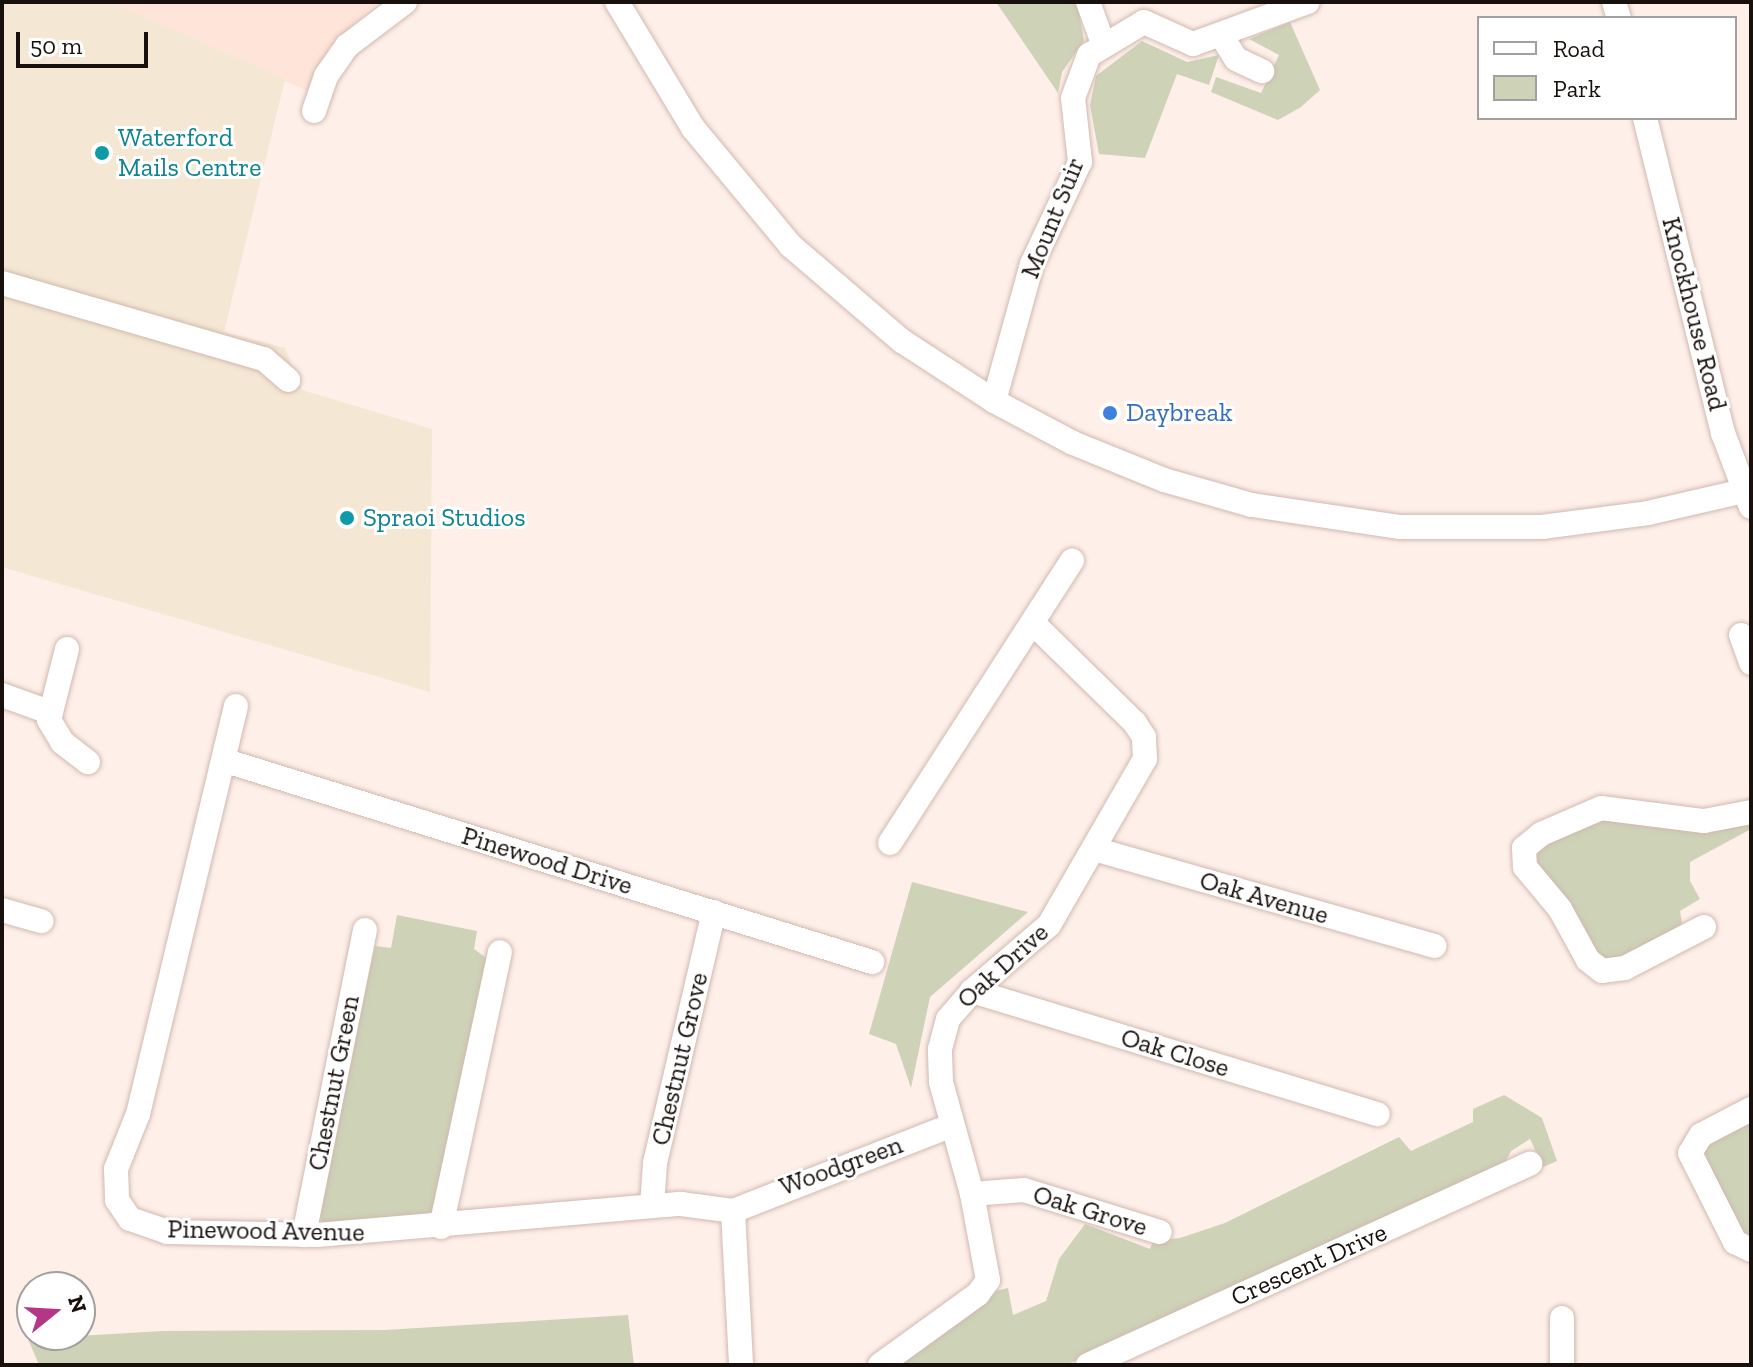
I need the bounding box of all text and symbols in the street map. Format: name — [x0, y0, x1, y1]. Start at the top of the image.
scale bar — [20, 16, 152, 66]
legend — [1477, 16, 1737, 120]
text: 50 m — [30, 31, 82, 60]
text: Road — [1553, 34, 1605, 63]
text: Park — [1553, 74, 1601, 103]
place label: Waterford Mails Centre — [118, 122, 261, 184]
marker: Waterford Mails Centre — [93, 144, 111, 162]
street label: Mount Suir — [1015, 153, 1091, 283]
street label: Knockhouse Road — [1655, 214, 1733, 414]
place label: Daybreak — [1126, 397, 1233, 429]
marker: Daybreak — [1101, 404, 1119, 422]
place label: Spraoi Studios — [363, 502, 526, 534]
marker: Spraoi Studios — [338, 509, 356, 527]
street label: Pinewood Drive — [458, 820, 636, 902]
street label: Oak Avenue — [1196, 865, 1332, 931]
street label: Oak Drive — [951, 917, 1055, 1015]
street label: Chestnut Grove — [645, 970, 715, 1148]
street label: Chestnut Green — [302, 993, 366, 1173]
street label: Oak Close — [1117, 1022, 1233, 1084]
street label: Woodgreen — [775, 1129, 907, 1203]
street label: Oak Grove — [1029, 1179, 1151, 1243]
street label: Pinewood Avenue — [167, 1214, 365, 1248]
street label: Crescent Drive — [1226, 1217, 1392, 1313]
north arrow — [16, 1271, 96, 1351]
text: N — [62, 1292, 93, 1316]

